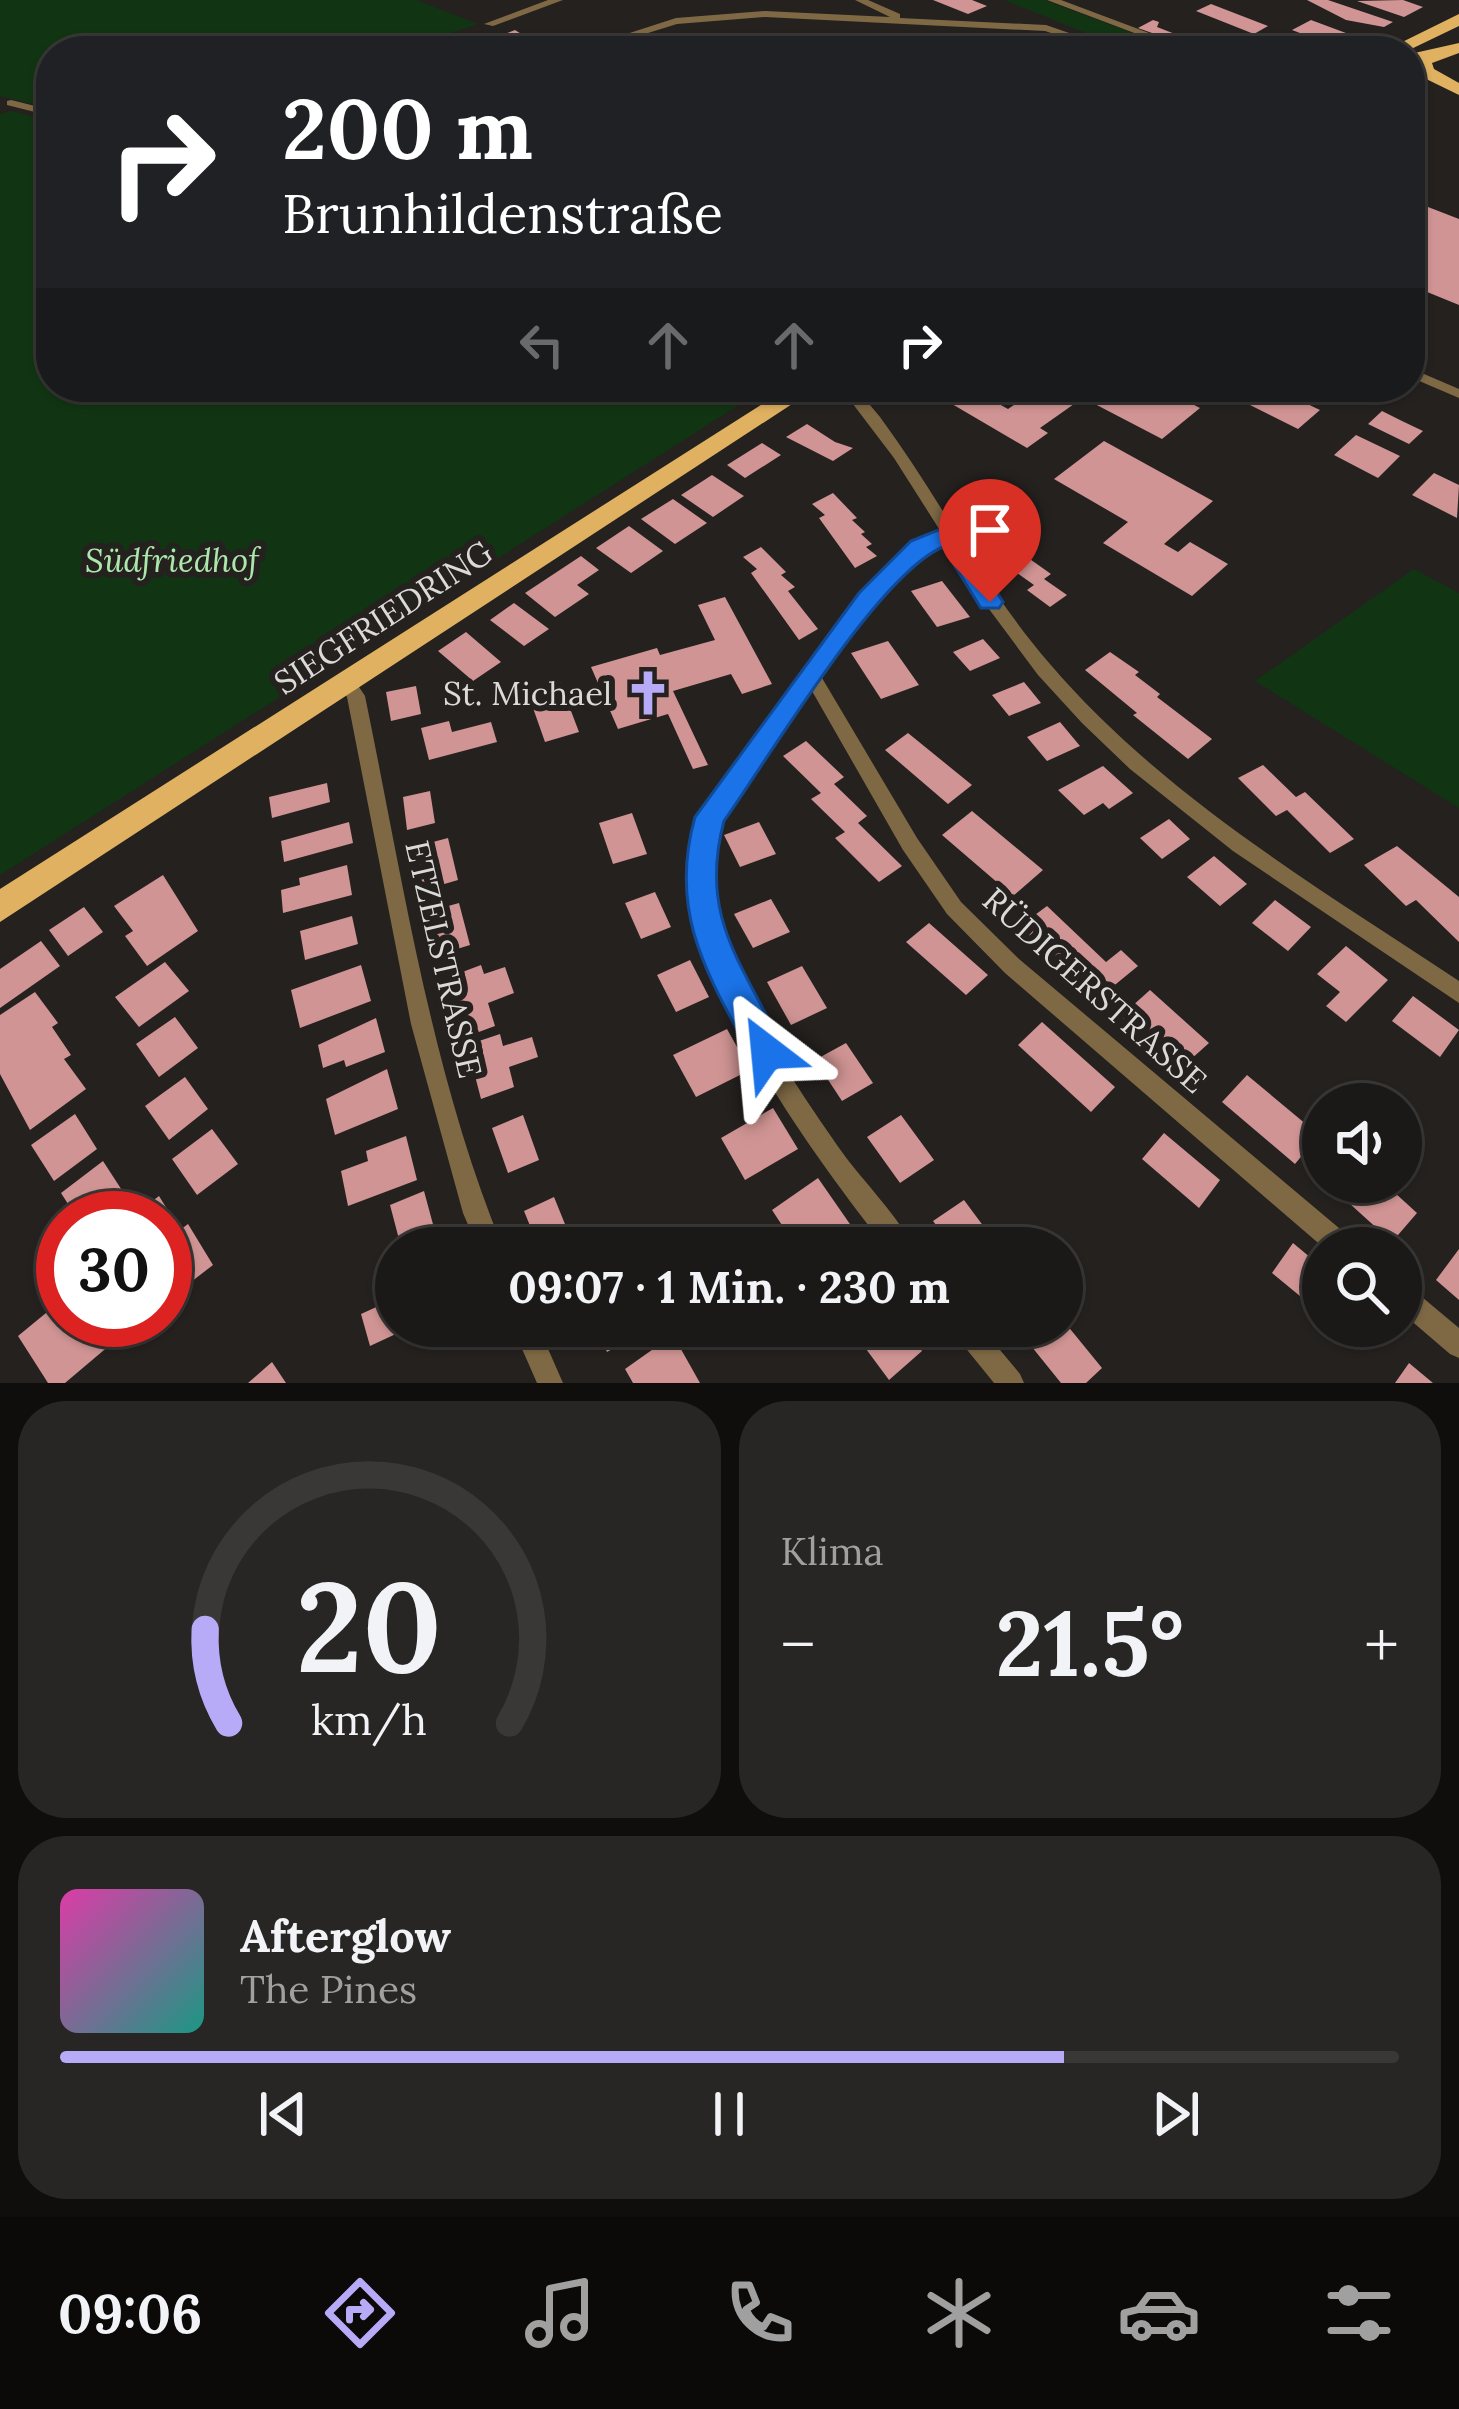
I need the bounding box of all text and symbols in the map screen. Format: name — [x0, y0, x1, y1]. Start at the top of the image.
text: 200 m — [282, 74, 533, 182]
icon: right — [84, 84, 240, 240]
text: Brunhildenstraße — [282, 179, 723, 248]
icon: left — [509, 312, 575, 378]
icon: ahead — [635, 312, 701, 378]
icon: ahead — [761, 312, 827, 378]
icon: right — [887, 312, 953, 378]
pin — [939, 479, 1041, 602]
icon: arrive — [957, 497, 1023, 563]
street label: SIEGFRIEDRING — [266, 531, 500, 703]
park label: Südfriedhof — [85, 539, 261, 581]
church icon: St. Michael — [623, 668, 673, 718]
place label: St. Michael — [443, 672, 612, 714]
street label: ETZELSTRASSE — [396, 836, 492, 1082]
street label: RÜDIGERSTRASSE — [974, 878, 1216, 1102]
position arrow — [704, 989, 830, 1115]
map controls — [1302, 1083, 1422, 1347]
button: sound — [1302, 1083, 1422, 1203]
speed limit sign: 30 — [36, 1191, 192, 1347]
button: search — [1302, 1227, 1422, 1347]
text: 09:07 · 1 Min. · 230 m — [508, 1258, 950, 1315]
text: Klima — [781, 1526, 884, 1576]
text: 20 — [296, 1546, 442, 1706]
text: 21.5° — [996, 1585, 1184, 1701]
text: − — [781, 1602, 815, 1686]
text: + — [1364, 1602, 1399, 1686]
text: km/h — [311, 1691, 427, 1746]
text: Afterglow — [240, 1907, 451, 1964]
text: The Pines — [240, 1964, 417, 2014]
icon: previous — [250, 2081, 316, 2147]
icon: pause — [696, 2081, 762, 2147]
icon: next — [1143, 2081, 1209, 2147]
icon: directions — [318, 2271, 402, 2355]
icon: music — [518, 2271, 602, 2355]
icon: phone — [718, 2271, 802, 2355]
icon: climate — [917, 2271, 1001, 2355]
icon: car — [1117, 2271, 1201, 2355]
icon: filters — [1317, 2271, 1401, 2355]
text: 09:06 — [58, 2279, 202, 2348]

